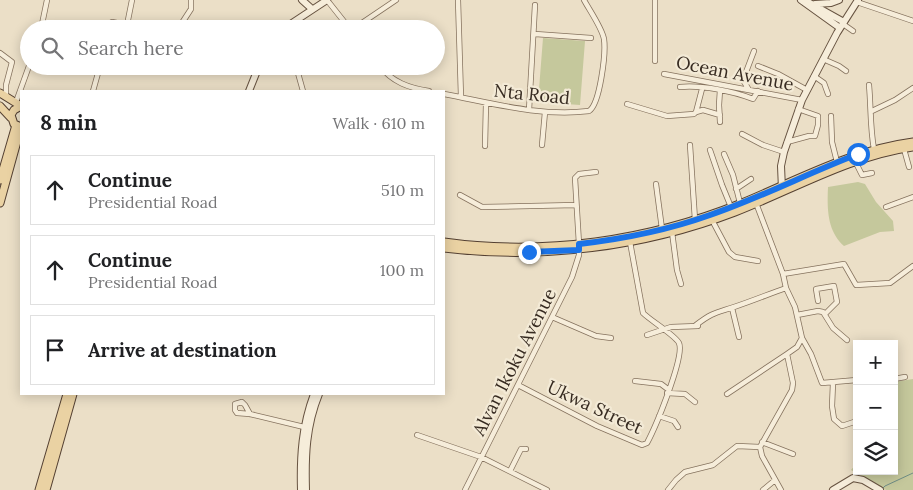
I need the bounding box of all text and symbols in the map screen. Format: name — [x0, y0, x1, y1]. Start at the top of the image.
search box — [20, 20, 445, 75]
icon: search — [38, 34, 66, 62]
text: Search here — [78, 36, 184, 60]
street label: Ocean Avenue — [674, 50, 796, 96]
street label: Nta Road — [493, 79, 571, 109]
text: 8 min — [40, 109, 97, 136]
text: Walk · 610 m — [333, 113, 425, 133]
route start — [847, 143, 870, 166]
text: Continue — [88, 168, 172, 192]
icon: ahead — [41, 176, 69, 204]
text: 510 m — [381, 180, 424, 200]
text: Presidential Road — [88, 192, 218, 212]
route end — [518, 241, 541, 264]
text: Continue — [88, 248, 172, 272]
icon: ahead — [41, 256, 69, 284]
text: 100 m — [380, 260, 424, 280]
text: Presidential Road — [88, 272, 218, 292]
street label: Alvan Ikoku Avenue — [466, 284, 561, 440]
icon: arrive — [41, 336, 69, 364]
text: Arrive at destination — [88, 338, 277, 362]
map controls — [853, 340, 898, 475]
button: + — [853, 340, 898, 385]
street label: Ukwa Street — [544, 375, 646, 439]
button: − — [853, 385, 898, 430]
button: layers — [853, 430, 898, 475]

